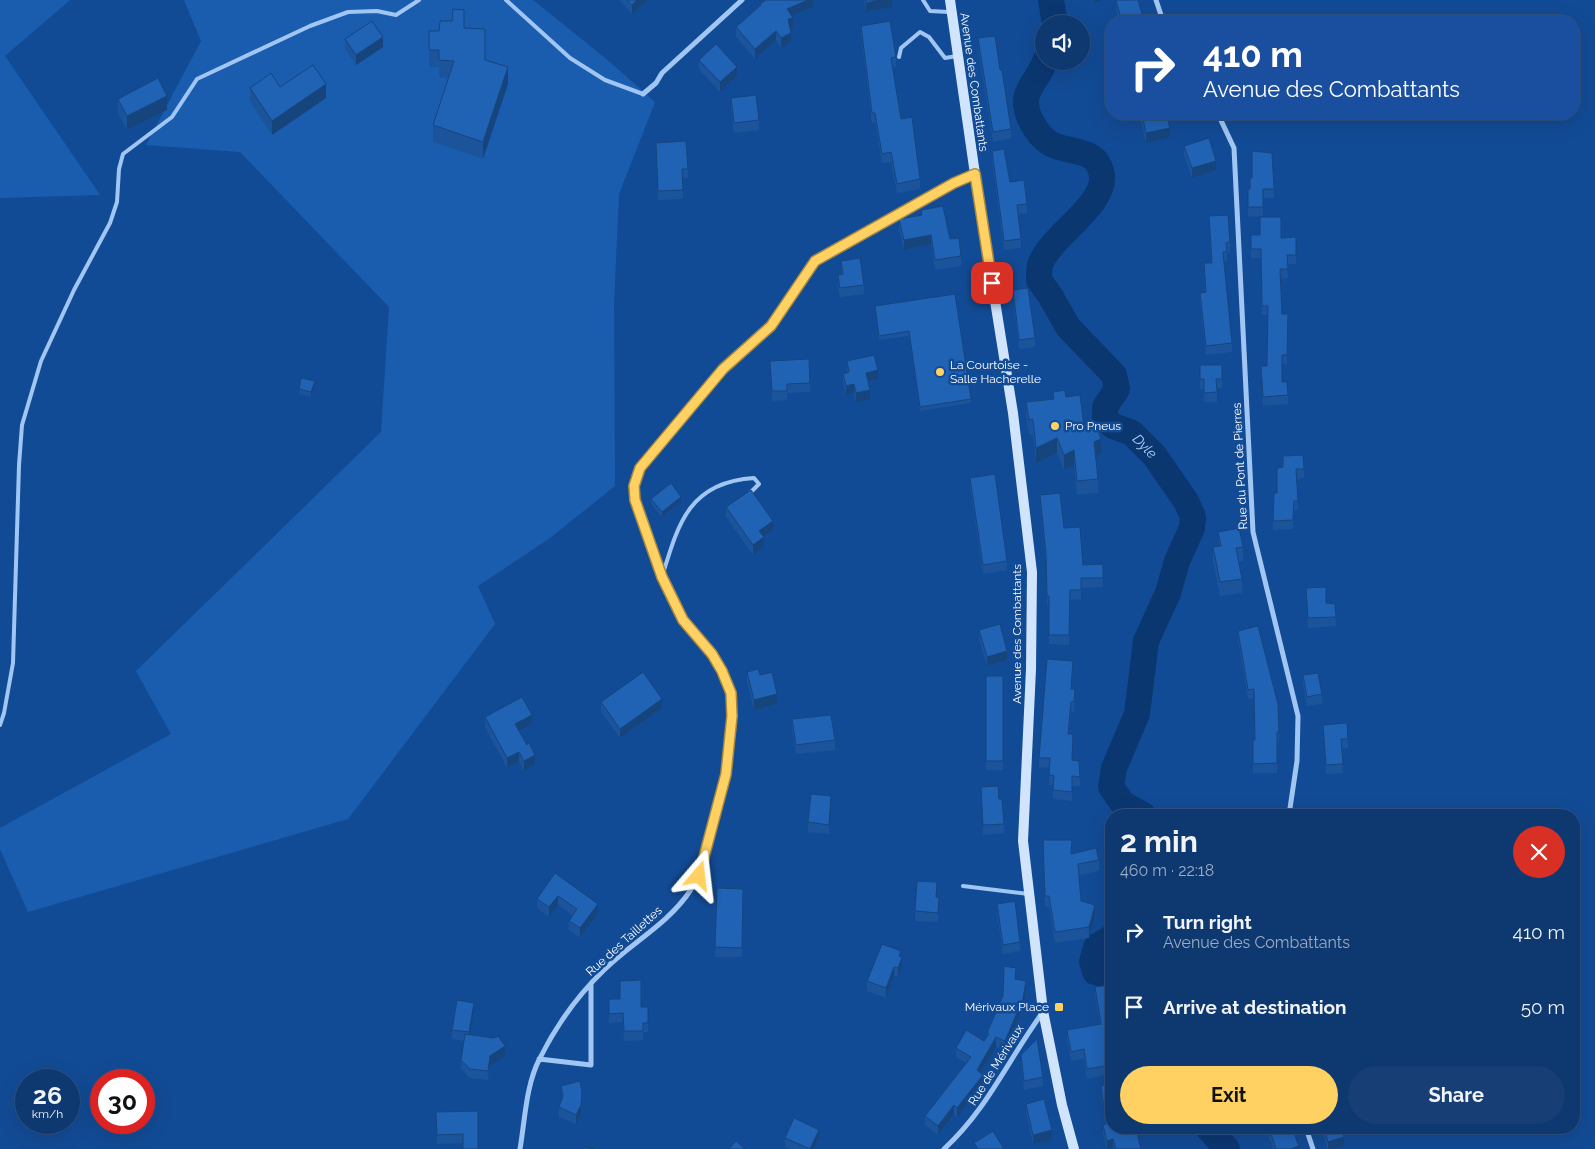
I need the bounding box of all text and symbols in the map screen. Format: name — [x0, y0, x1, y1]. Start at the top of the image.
street label: Avenue des Combattants — [957, 12, 991, 153]
map controls — [1035, 15, 1090, 70]
button: sound — [1035, 15, 1090, 70]
text: 410 m — [1203, 34, 1303, 75]
icon: right — [1120, 35, 1185, 100]
text: Avenue des Combattants — [1203, 76, 1460, 102]
pin — [971, 262, 1013, 304]
icon: arrive — [978, 269, 1006, 297]
place label: La Courtoise - Salle Hacherelle — [950, 358, 1041, 386]
marker: La Courtoise - Salle Hacherelle — [934, 366, 946, 378]
street label: Rue du Pont de Pierres — [1230, 402, 1250, 530]
place label: Pro Pneus — [1065, 419, 1121, 433]
marker: Pro Pneus — [1049, 420, 1061, 432]
water label: Dyle — [1130, 431, 1161, 462]
street label: Avenue des Combattants — [1010, 564, 1024, 704]
text: 2 min — [1120, 824, 1198, 859]
button: close — [1513, 826, 1565, 878]
position arrow — [672, 849, 724, 901]
text: 460 m · 22:18 — [1120, 861, 1214, 880]
street label: Rue des Taillettes — [583, 903, 665, 979]
text: Turn right — [1163, 911, 1252, 933]
icon: right — [1120, 918, 1148, 946]
text: 410 m — [1513, 921, 1565, 943]
text: Avenue des Combattants — [1163, 933, 1350, 952]
icon: arrive — [1120, 993, 1148, 1021]
text: Arrive at destination — [1163, 996, 1347, 1018]
text: 50 m — [1521, 996, 1565, 1018]
place label: Mérivaux Place — [965, 1000, 1049, 1014]
marker: Mérivaux Place — [1053, 1001, 1065, 1013]
street label: Rue de Mérivaux — [965, 1022, 1027, 1108]
button: Exit — [1120, 1066, 1338, 1124]
button: Share — [1348, 1066, 1565, 1124]
speed limit sign: 30 — [90, 1069, 155, 1134]
text: 26 — [33, 1080, 62, 1110]
text: km/h — [32, 1107, 63, 1121]

